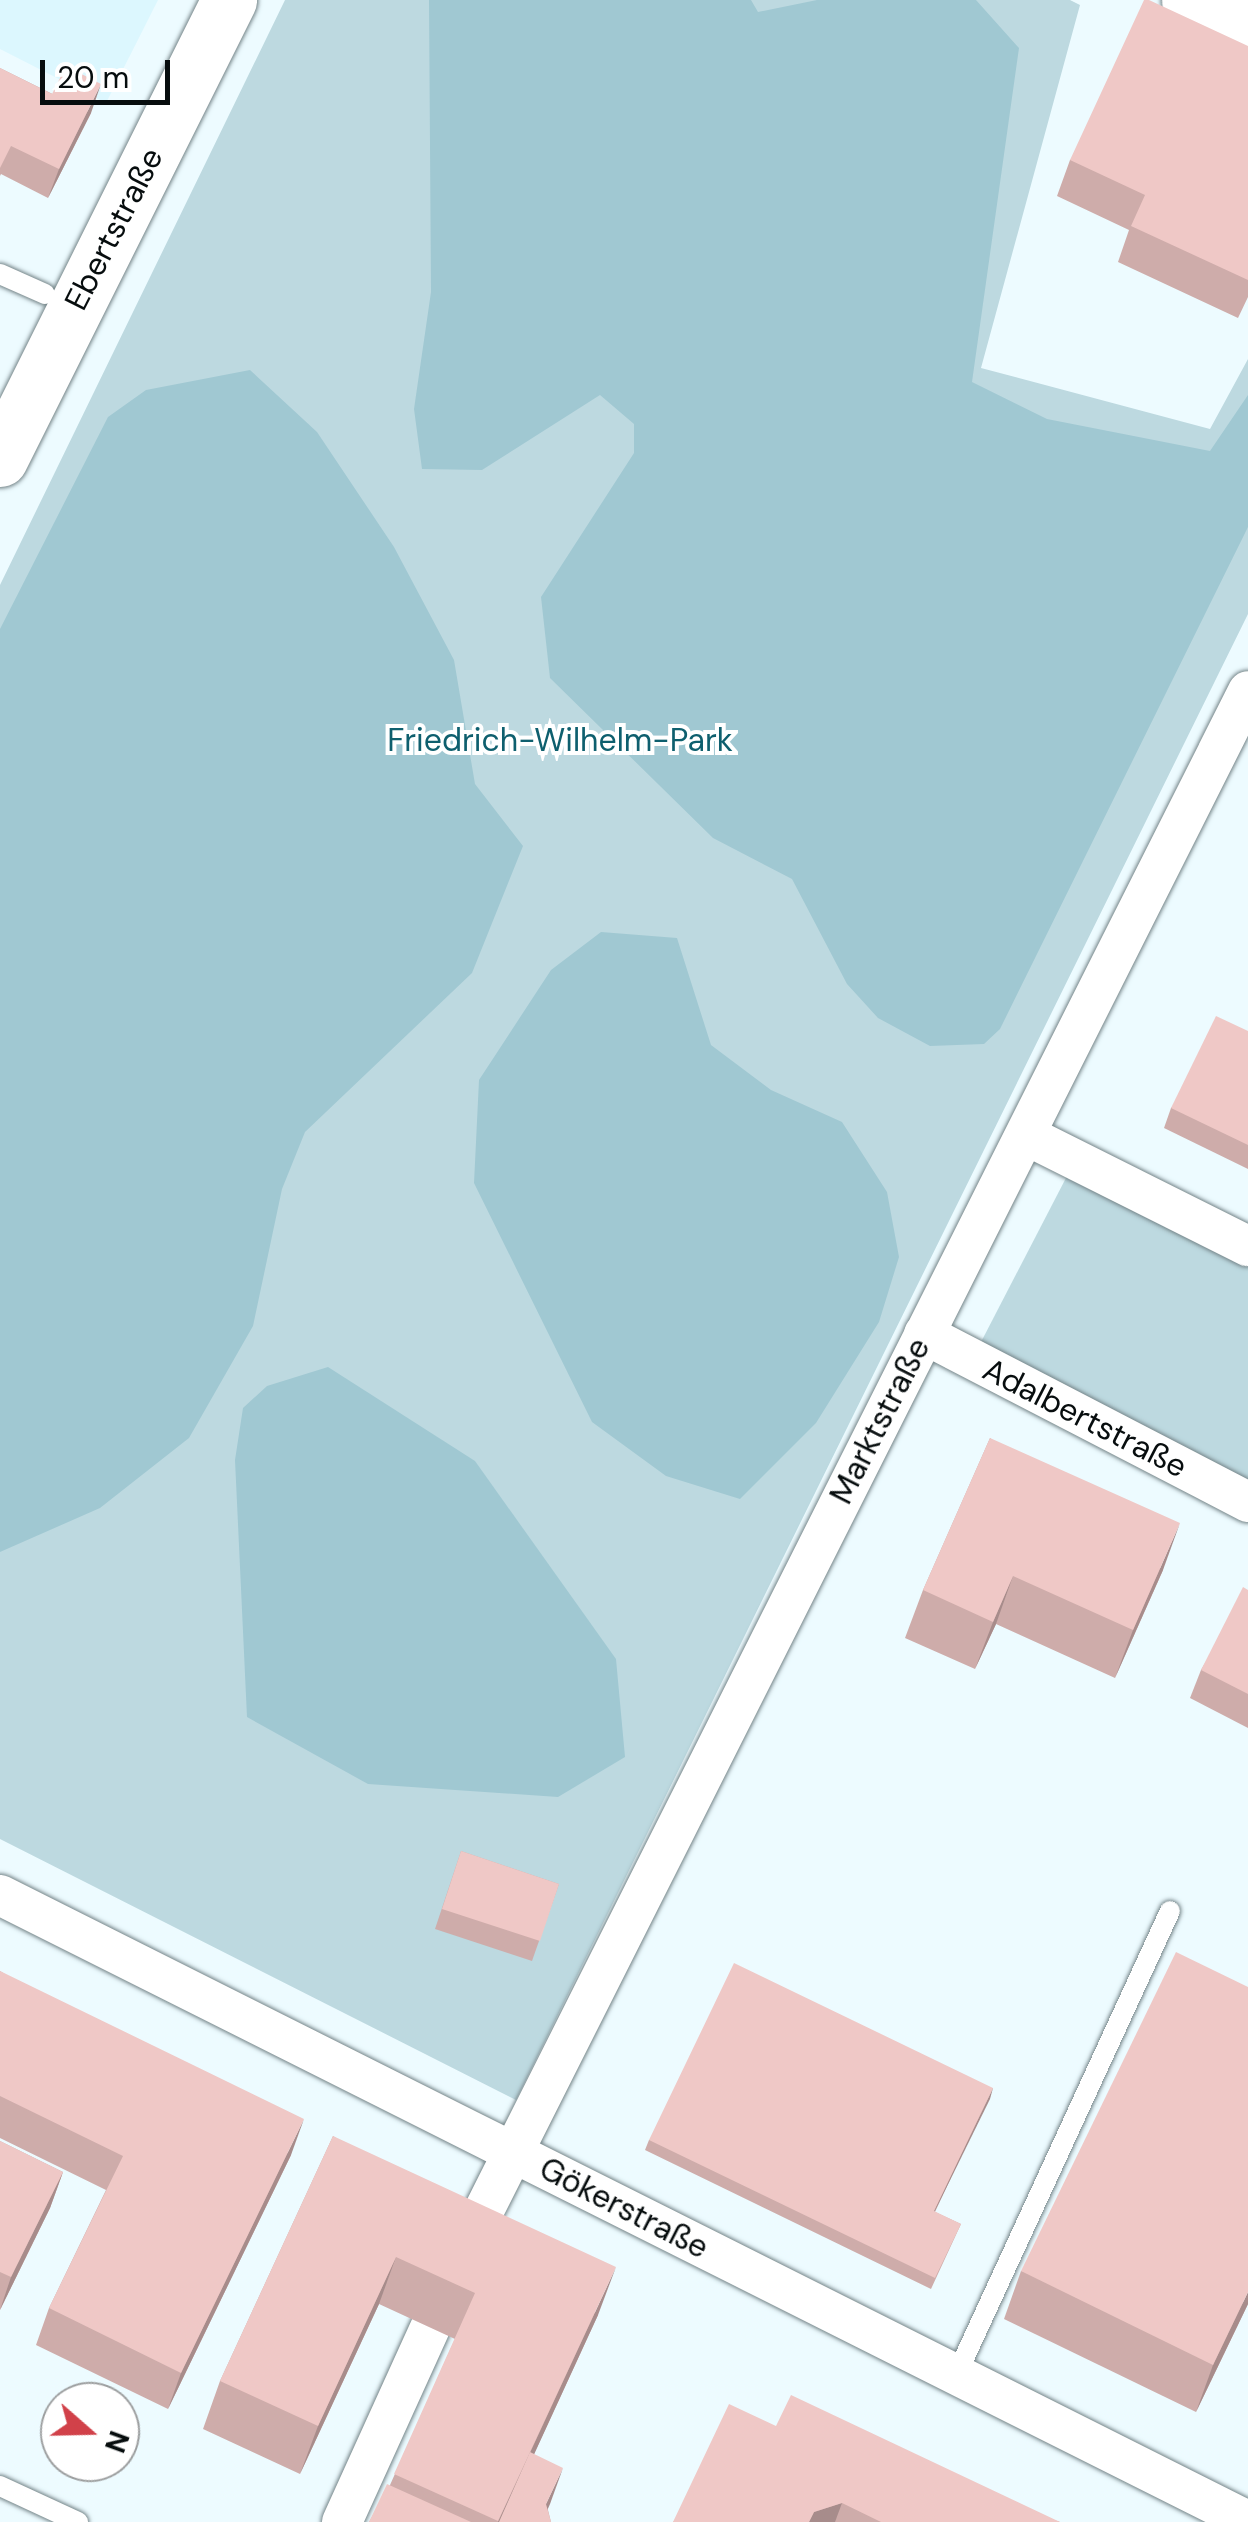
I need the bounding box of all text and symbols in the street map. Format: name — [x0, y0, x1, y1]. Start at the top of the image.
scale bar — [45, 40, 175, 102]
text: 20 m — [57, 58, 129, 97]
street label: Ebertstraße — [57, 142, 171, 316]
park label: Friedrich-Wilhelm-Park — [387, 721, 733, 759]
street label: Marktstraße — [822, 1332, 938, 1510]
street label: Adalbertstraße — [977, 1350, 1193, 1486]
street label: Gökerstraße — [533, 2149, 715, 2267]
north arrow — [40, 2382, 140, 2482]
text: N — [96, 2426, 138, 2458]

